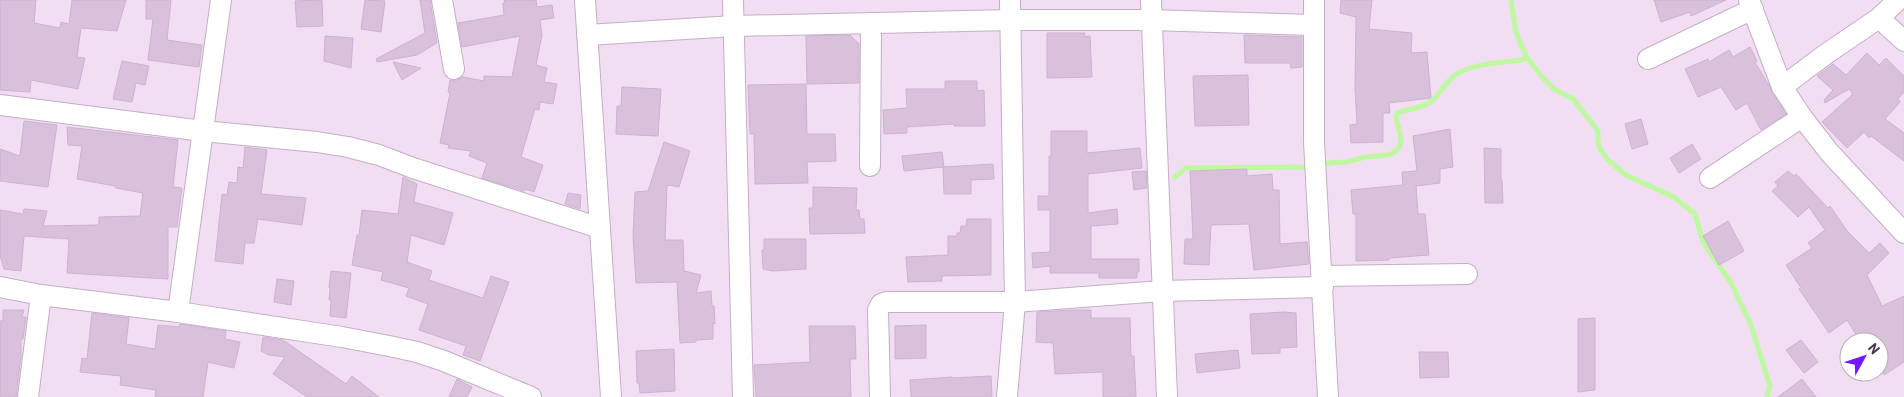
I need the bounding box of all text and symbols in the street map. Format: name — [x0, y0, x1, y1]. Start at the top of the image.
north arrow — [1839, 332, 1889, 382]
text: N — [1865, 339, 1884, 357]

